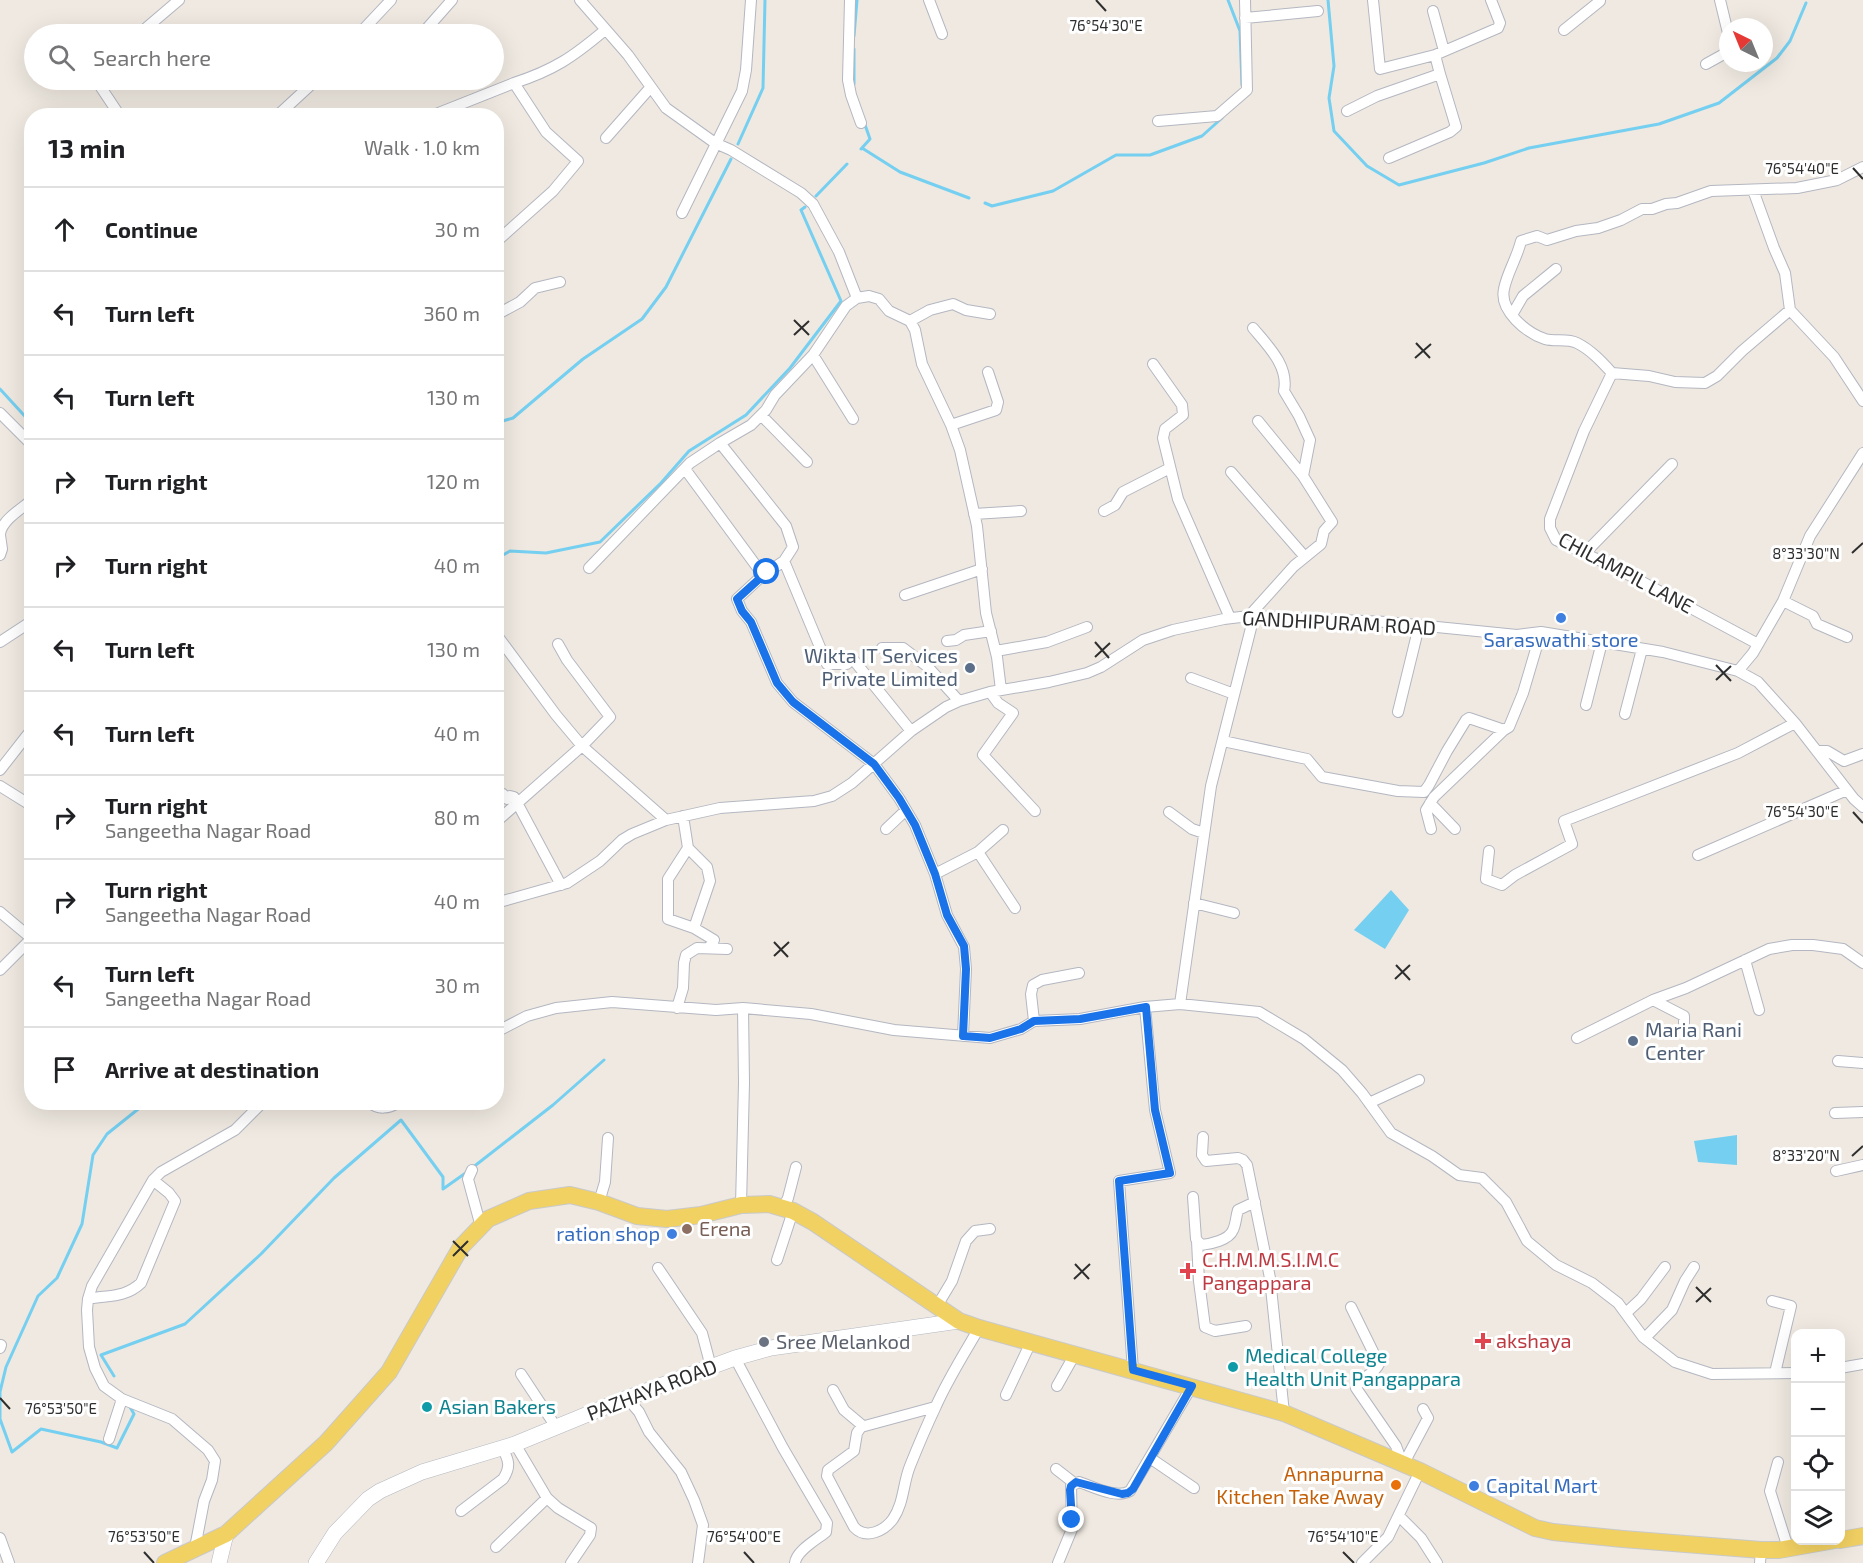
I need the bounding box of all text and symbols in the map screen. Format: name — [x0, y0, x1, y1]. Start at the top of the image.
text: 76°54'30"E — [1069, 16, 1143, 34]
north arrow — [1719, 18, 1773, 72]
search box — [24, 24, 504, 90]
icon: search — [45, 41, 78, 74]
text: Search here — [93, 44, 211, 70]
text: 13 min — [48, 132, 125, 163]
text: Walk · 1.0 km — [364, 135, 480, 159]
text: 76°54'40"E — [1765, 159, 1839, 177]
icon: ahead — [48, 213, 81, 246]
text: Continue — [105, 216, 198, 242]
text: 30 m — [435, 217, 480, 241]
icon: left — [48, 297, 81, 330]
text: Turn left — [105, 300, 194, 326]
text: 360 m — [423, 301, 480, 325]
icon: left — [48, 381, 81, 414]
text: Turn left — [105, 384, 194, 410]
text: 130 m — [427, 385, 480, 409]
icon: right — [48, 465, 81, 498]
text: Turn right — [105, 468, 207, 494]
text: 120 m — [427, 469, 480, 493]
street label: CHILAMPIL LANE — [1555, 526, 1698, 618]
text: 8°33'30"N — [1772, 544, 1840, 562]
icon: right — [48, 549, 81, 582]
text: Turn right — [105, 552, 207, 578]
text: 40 m — [434, 553, 480, 577]
route start — [753, 558, 779, 584]
street label: GANDHIPURAM ROAD — [1241, 605, 1437, 639]
marker: Saraswathi store — [1554, 611, 1568, 625]
place label: Saraswathi store — [1483, 627, 1639, 651]
icon: left — [48, 633, 81, 666]
text: Turn left — [105, 636, 194, 662]
text: 130 m — [427, 637, 480, 661]
place label: Wikta IT Services Private Limited — [804, 643, 958, 690]
marker: Wikta IT Services Private Limited — [963, 661, 977, 675]
icon: left — [48, 717, 81, 750]
text: Turn left — [105, 720, 194, 746]
text: 40 m — [434, 721, 480, 745]
text: Turn right — [105, 792, 207, 818]
icon: right — [48, 801, 81, 834]
text: 76°54'30"E — [1765, 802, 1839, 820]
text: 80 m — [434, 805, 480, 829]
text: Sangeetha Nagar Road — [105, 818, 311, 842]
text: Turn right — [105, 876, 207, 902]
icon: right — [48, 885, 81, 918]
text: 40 m — [434, 889, 480, 913]
text: Sangeetha Nagar Road — [105, 902, 311, 926]
text: Turn left — [105, 960, 194, 986]
icon: left — [48, 969, 81, 1002]
text: 30 m — [435, 973, 480, 997]
text: Sangeetha Nagar Road — [105, 986, 311, 1010]
place label: Maria Rani Center — [1645, 1017, 1742, 1064]
marker: Maria Rani Center — [1626, 1034, 1640, 1048]
icon: arrive — [48, 1053, 81, 1086]
text: Arrive at destination — [105, 1056, 319, 1082]
text: 8°33'20"N — [1772, 1146, 1840, 1164]
place label: Erena — [699, 1216, 751, 1240]
place label: ration shop — [556, 1221, 660, 1245]
marker: Erena — [680, 1222, 694, 1236]
marker: ration shop — [665, 1227, 679, 1241]
place label: C.H.M.M.S.I.M.C Pangappara — [1202, 1247, 1339, 1294]
marker: C.H.M.M.S.I.M.C Pangappara — [1179, 1262, 1197, 1280]
place label: akshaya — [1496, 1328, 1571, 1352]
place label: Sree Melankod — [776, 1329, 910, 1353]
map controls — [1791, 1329, 1845, 1545]
button: + — [1791, 1329, 1845, 1383]
marker: akshaya — [1474, 1332, 1492, 1350]
marker: Sree Melankod — [757, 1335, 771, 1349]
place label: Medical College Health Unit Pangappara — [1245, 1343, 1461, 1390]
street label: PAZHAYA ROAD — [583, 1353, 720, 1425]
marker: Medical College Health Unit Pangappara — [1226, 1360, 1240, 1374]
button: − — [1791, 1383, 1845, 1437]
place label: Asian Bakers — [439, 1394, 556, 1418]
text: 76°53'50"E — [25, 1399, 97, 1417]
marker: Asian Bakers — [420, 1400, 434, 1414]
button: locate — [1791, 1437, 1845, 1491]
place label: Annapurna Kitchen Take Away — [1216, 1461, 1384, 1508]
place label: Capital Mart — [1486, 1473, 1598, 1497]
marker: Annapurna Kitchen Take Away — [1389, 1478, 1403, 1492]
marker: Capital Mart — [1467, 1479, 1481, 1493]
button: layers — [1791, 1491, 1845, 1545]
route end — [1058, 1506, 1084, 1532]
text: 76°53'50"E — [108, 1527, 180, 1545]
text: 76°54'00"E — [707, 1527, 781, 1545]
text: 76°54'10"E — [1308, 1527, 1378, 1545]

